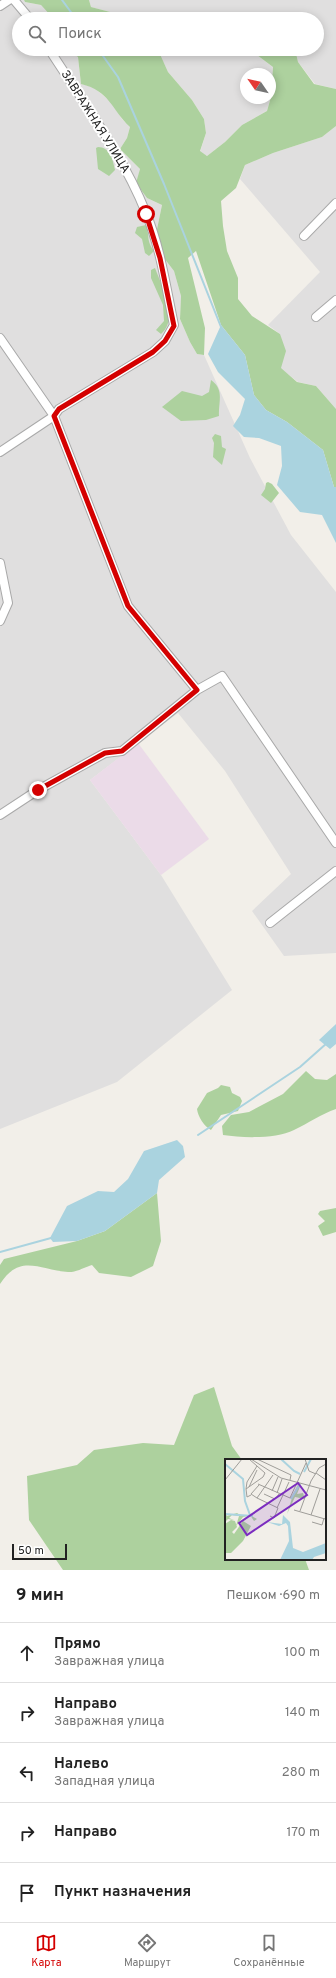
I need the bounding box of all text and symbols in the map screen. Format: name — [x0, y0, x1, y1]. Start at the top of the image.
search box — [12, 12, 324, 56]
icon: search — [26, 23, 48, 45]
text: Поиск — [58, 25, 102, 44]
street label: ЗАВРАЖНАЯ УЛИЦА — [57, 67, 133, 177]
north arrow — [240, 68, 276, 104]
route start — [137, 205, 155, 223]
route end — [29, 781, 47, 799]
inset map — [225, 1459, 326, 1560]
scale bar — [12, 1542, 67, 1561]
text: 50 m — [18, 1544, 44, 1558]
text: 9 мин — [16, 1585, 64, 1607]
text: Пешком · 690 m — [226, 1588, 320, 1604]
text: Прямо — [54, 1635, 101, 1654]
icon: ahead — [16, 1642, 38, 1664]
text: 100 m — [284, 1645, 320, 1661]
text: Завражная улица — [54, 1654, 164, 1670]
text: Направо — [54, 1695, 117, 1714]
icon: right — [16, 1702, 38, 1724]
text: 140 m — [285, 1705, 320, 1721]
text: Завражная улица — [54, 1714, 164, 1730]
text: Налево — [54, 1755, 109, 1774]
icon: left — [16, 1762, 38, 1784]
text: 280 m — [282, 1765, 320, 1781]
text: Западная улица — [54, 1774, 155, 1790]
icon: right — [16, 1822, 38, 1844]
text: Направо — [54, 1823, 117, 1842]
text: 170 m — [286, 1825, 320, 1841]
icon: arrive — [16, 1882, 38, 1904]
text: Пункт назначения — [54, 1883, 191, 1902]
tab: Карта — [31, 1932, 61, 1970]
tab: Маршрут — [124, 1932, 171, 1970]
tab: Сохранённые — [233, 1932, 305, 1970]

